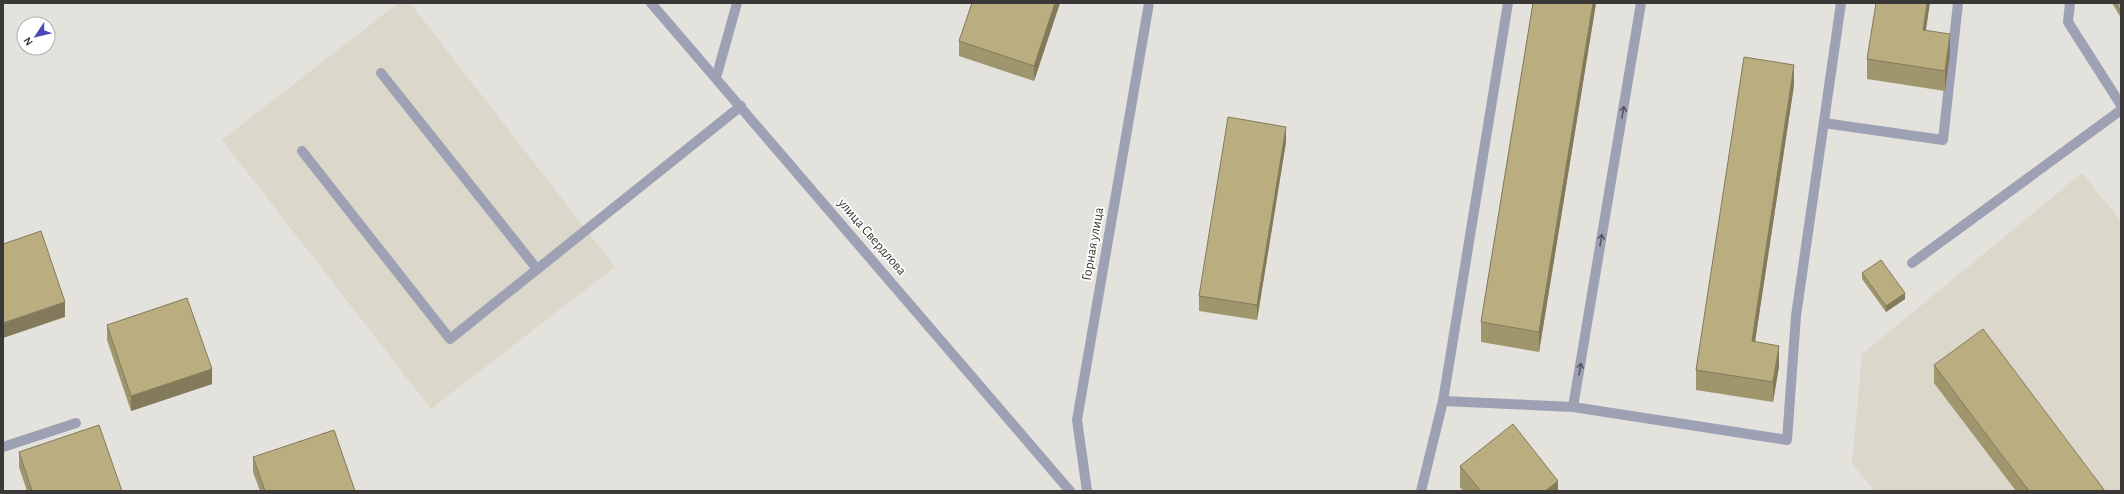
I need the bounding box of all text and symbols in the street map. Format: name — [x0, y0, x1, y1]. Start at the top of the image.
north arrow — [16, 16, 56, 56]
text: N — [22, 35, 35, 48]
one-way arrow — [1619, 106, 1627, 119]
street label: улица Свердлова — [834, 195, 909, 278]
street label: Горная улица — [1080, 206, 1106, 282]
one-way arrow — [1597, 234, 1605, 247]
one-way arrow — [1576, 362, 1584, 375]

